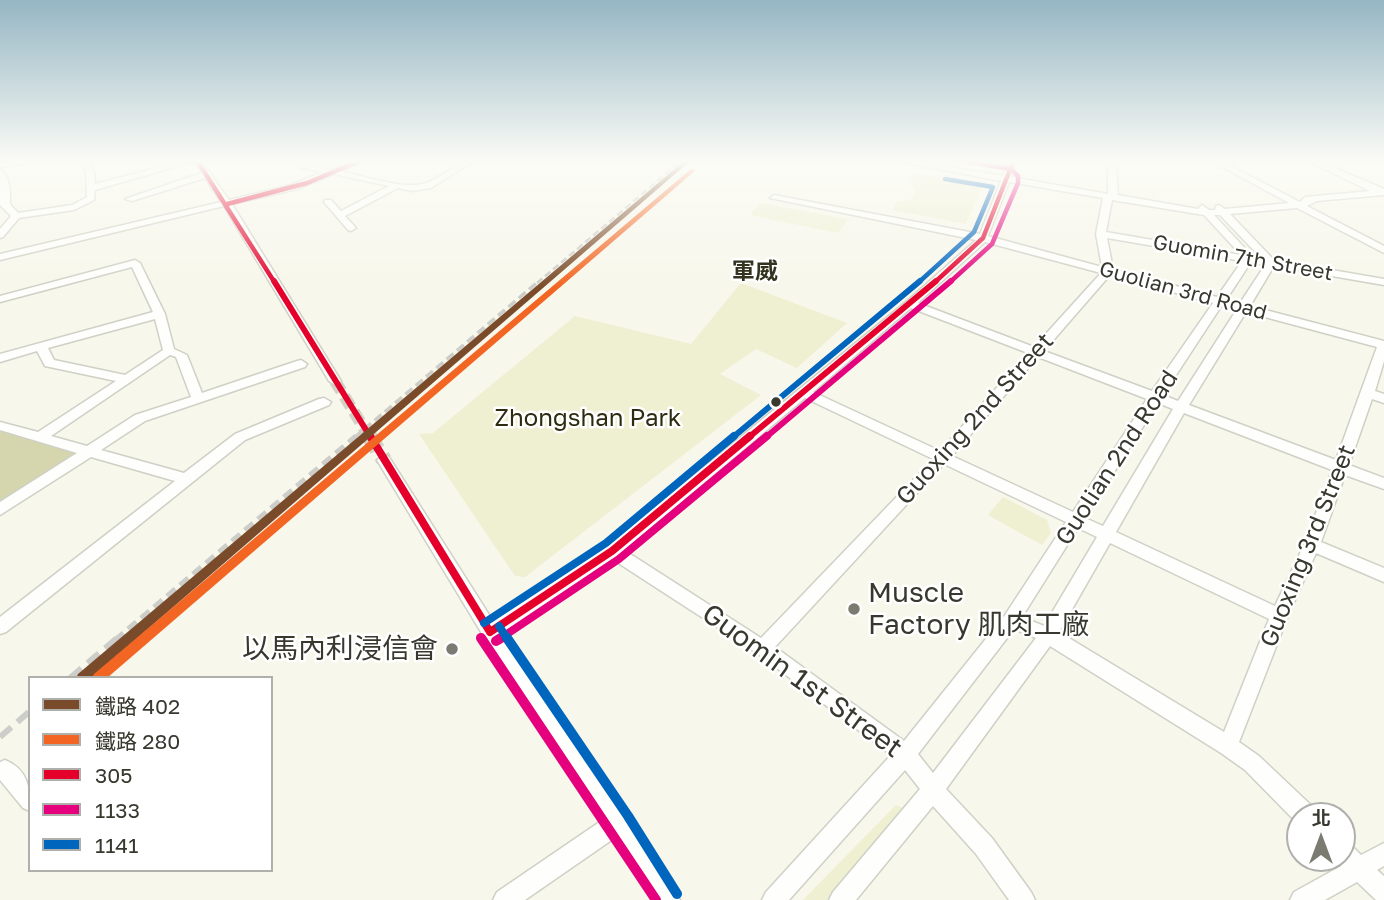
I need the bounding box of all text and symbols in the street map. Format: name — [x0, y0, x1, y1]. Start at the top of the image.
street label: Guomin 7th Street — [1151, 230, 1335, 286]
street label: Guolian 3rd Road — [1096, 257, 1270, 325]
district label: 軍威 — [732, 258, 778, 286]
street label: Guoxing 2nd Street — [890, 327, 1060, 511]
street label: Guolian 2nd Road — [1050, 365, 1184, 551]
unlabelled marker — [769, 395, 783, 409]
park label: Zhongshan Park — [495, 404, 681, 432]
street label: Guoxing 3rd Street — [1254, 441, 1362, 651]
place label: Muscle Factory 肌肉工廠 — [868, 576, 1090, 642]
street label: Guomin 1st Street — [695, 597, 909, 765]
marker: Muscle Factory 肌肉工廠 — [846, 601, 862, 617]
place label: 以馬內利浸信會 — [242, 632, 438, 666]
marker: 以馬內利浸信會 — [444, 641, 460, 657]
legend — [28, 676, 273, 872]
text: 鐵路 402 — [95, 693, 180, 719]
text: 鐵路 280 — [95, 728, 180, 754]
text: 305 — [95, 762, 133, 788]
text: 1133 — [95, 797, 140, 823]
north arrow — [1286, 802, 1356, 872]
text: 北 — [1311, 806, 1331, 829]
text: 1141 — [95, 832, 138, 858]

